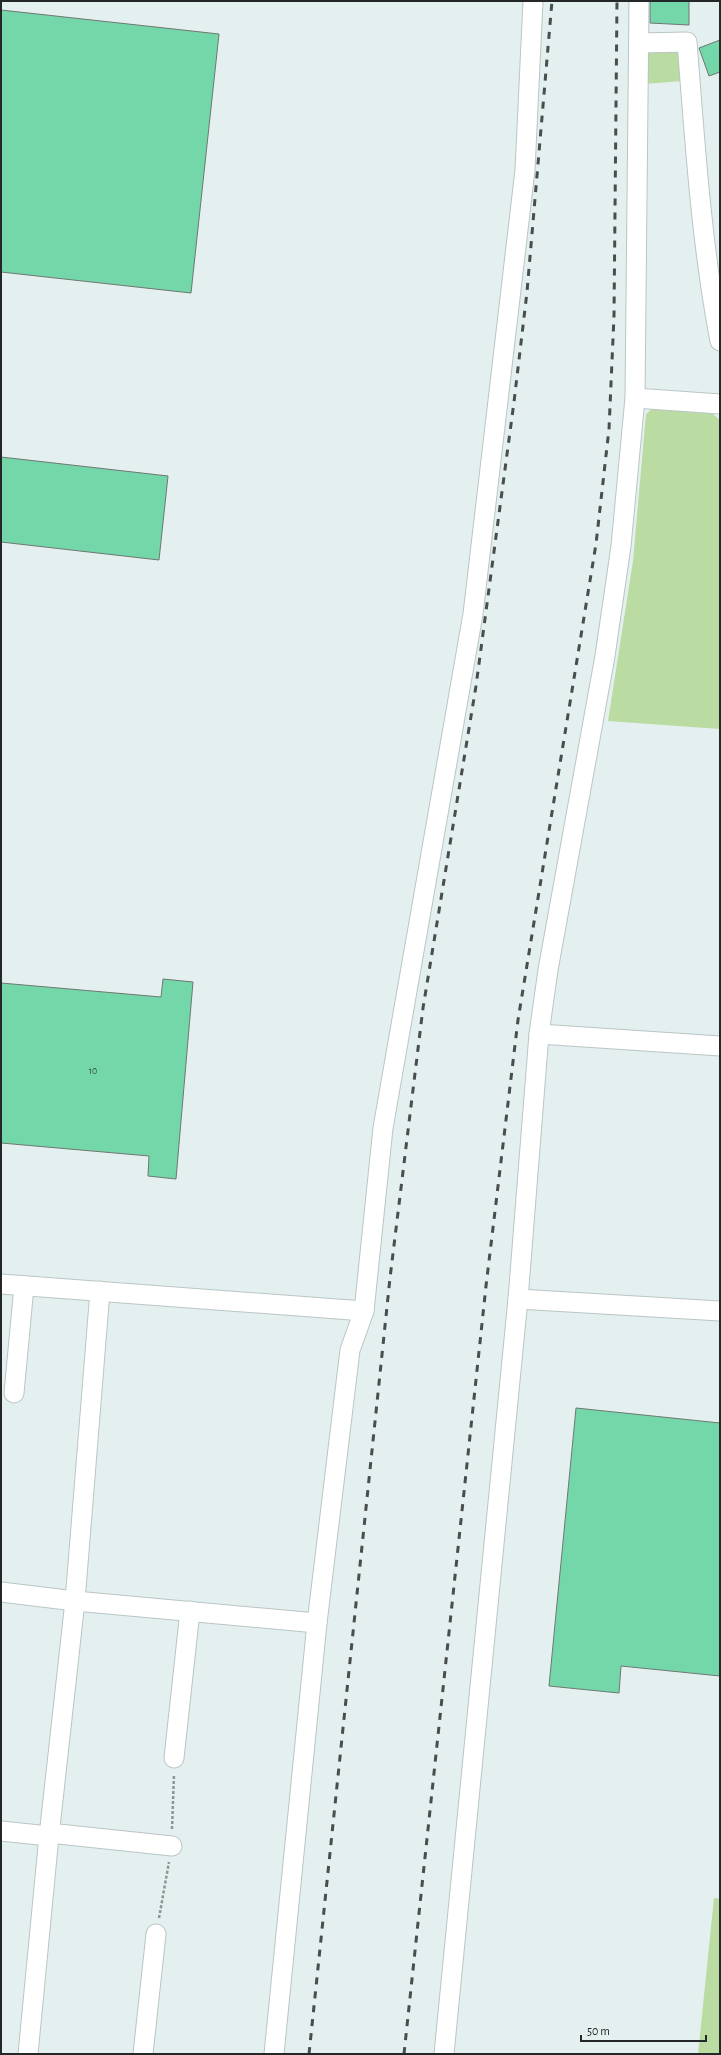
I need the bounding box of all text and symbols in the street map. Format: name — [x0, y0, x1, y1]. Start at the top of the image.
house number: 10 — [89, 1066, 97, 1076]
scale bar — [581, 2017, 706, 2043]
text: 50 m — [587, 2025, 610, 2037]

